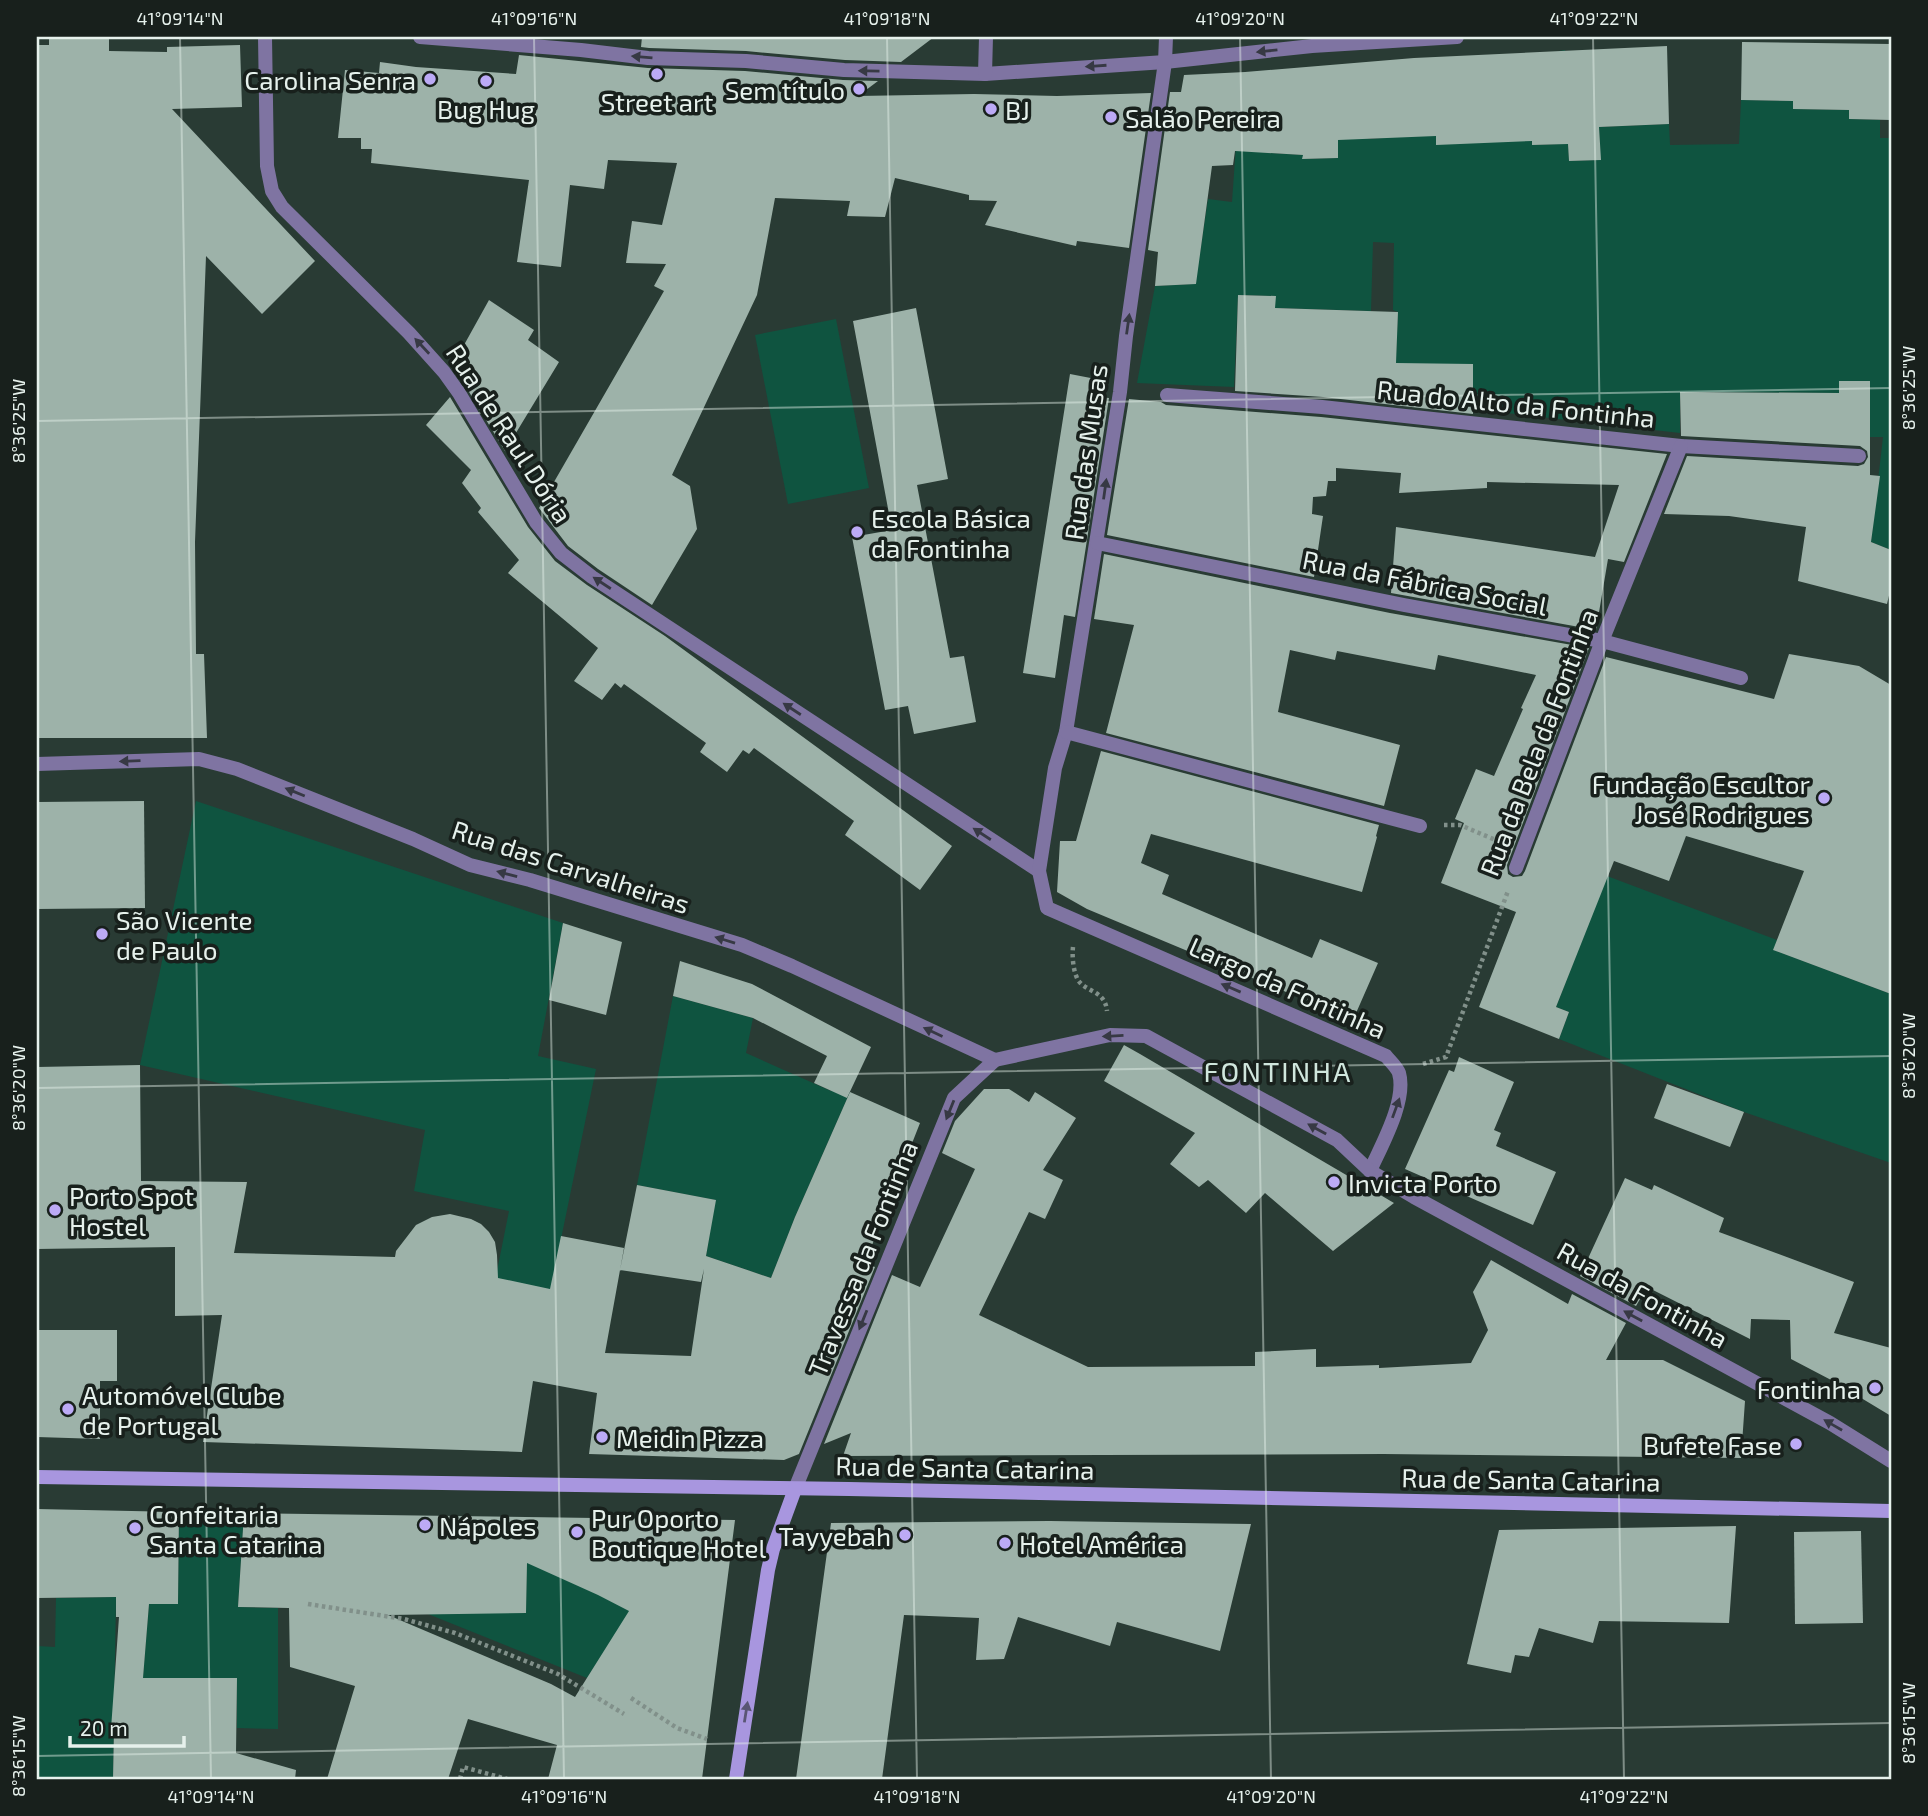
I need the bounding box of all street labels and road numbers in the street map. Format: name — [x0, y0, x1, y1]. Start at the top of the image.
street label: Rua de Raul Dória — [441, 338, 579, 528]
street label: Rua das Musas — [1057, 362, 1113, 542]
street label: Rua do Alto da Fontinha — [1376, 373, 1656, 433]
street label: Rua da Fábrica Social — [1300, 543, 1550, 621]
street label: Rua da Bela da Fontinha — [1473, 604, 1603, 880]
street label: Rua das Carvalheiras — [448, 813, 694, 919]
street label: Largo da Fontinha — [1185, 930, 1391, 1044]
street label: Travessa da Fontinha — [801, 1136, 923, 1380]
street label: Rua da Fontinha — [1552, 1234, 1734, 1354]
street label: Rua de Santa Catarina — [835, 1449, 1095, 1485]
street label: Rua de Santa Catarina — [1401, 1461, 1661, 1497]

